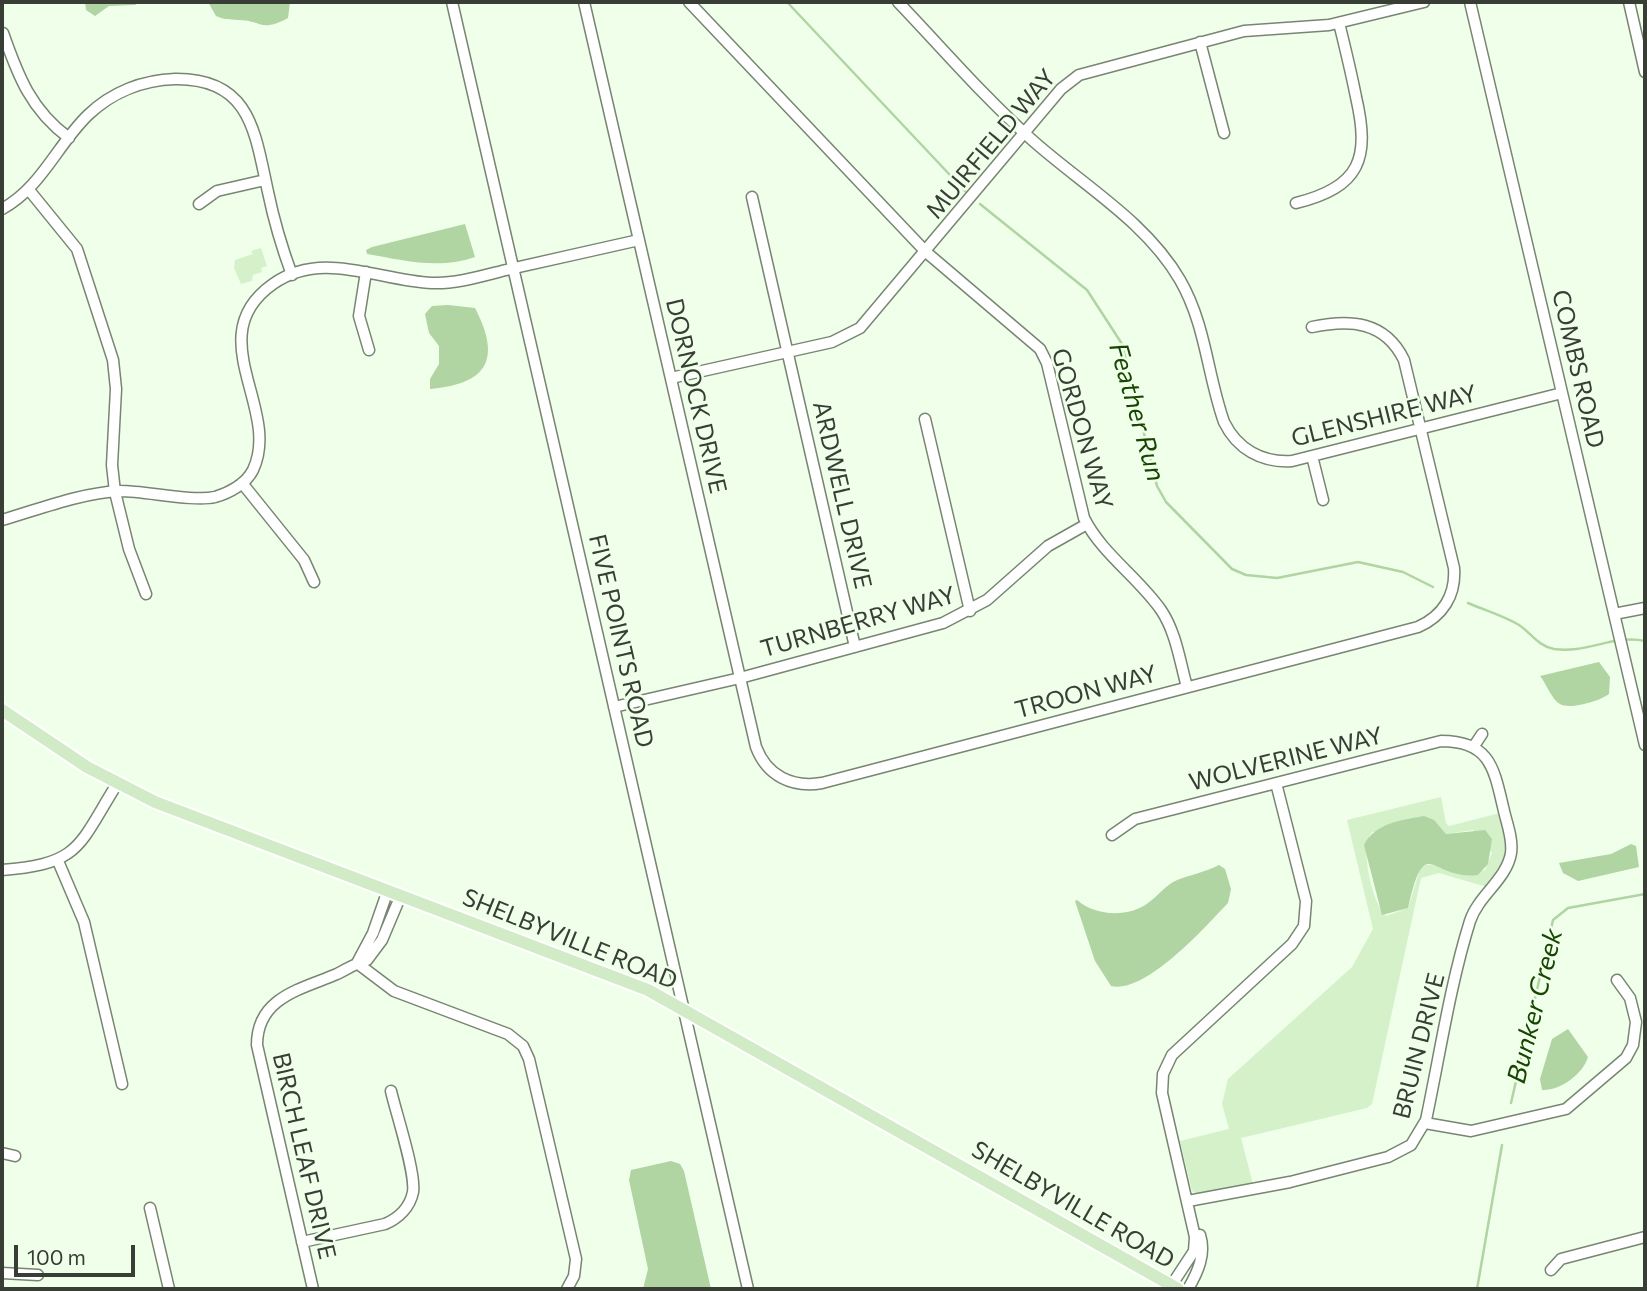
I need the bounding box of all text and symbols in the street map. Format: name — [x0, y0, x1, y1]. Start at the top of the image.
street label: MUIRFIELD WAY — [920, 63, 1062, 225]
street label: COMBS ROAD — [1546, 287, 1610, 451]
street label: DORNOCK DRIVE — [660, 296, 732, 496]
water label: Feather Run — [1102, 339, 1172, 485]
street label: GORDON WAY — [1045, 345, 1119, 513]
street label: GLENSHIRE WAY — [1288, 379, 1480, 453]
street label: ARDWELL DRIVE — [806, 398, 878, 592]
street label: FIVE POINTS ROAD — [582, 531, 660, 751]
street label: TURNBERRY WAY — [757, 580, 959, 664]
street label: TROON WAY — [1012, 659, 1160, 725]
street label: WOLVERINE WAY — [1186, 721, 1386, 797]
street label: SHELBYVILLE ROAD — [458, 883, 682, 995]
water label: Bunker Creek — [1501, 926, 1569, 1086]
street label: BRUIN DRIVE — [1387, 970, 1451, 1122]
street label: BIRCH LEAF DRIVE — [266, 1050, 342, 1262]
street label: SHELBYVILLE ROAD — [967, 1135, 1179, 1275]
scale bar — [18, 1232, 138, 1276]
text: 100 m — [27, 1244, 86, 1269]

